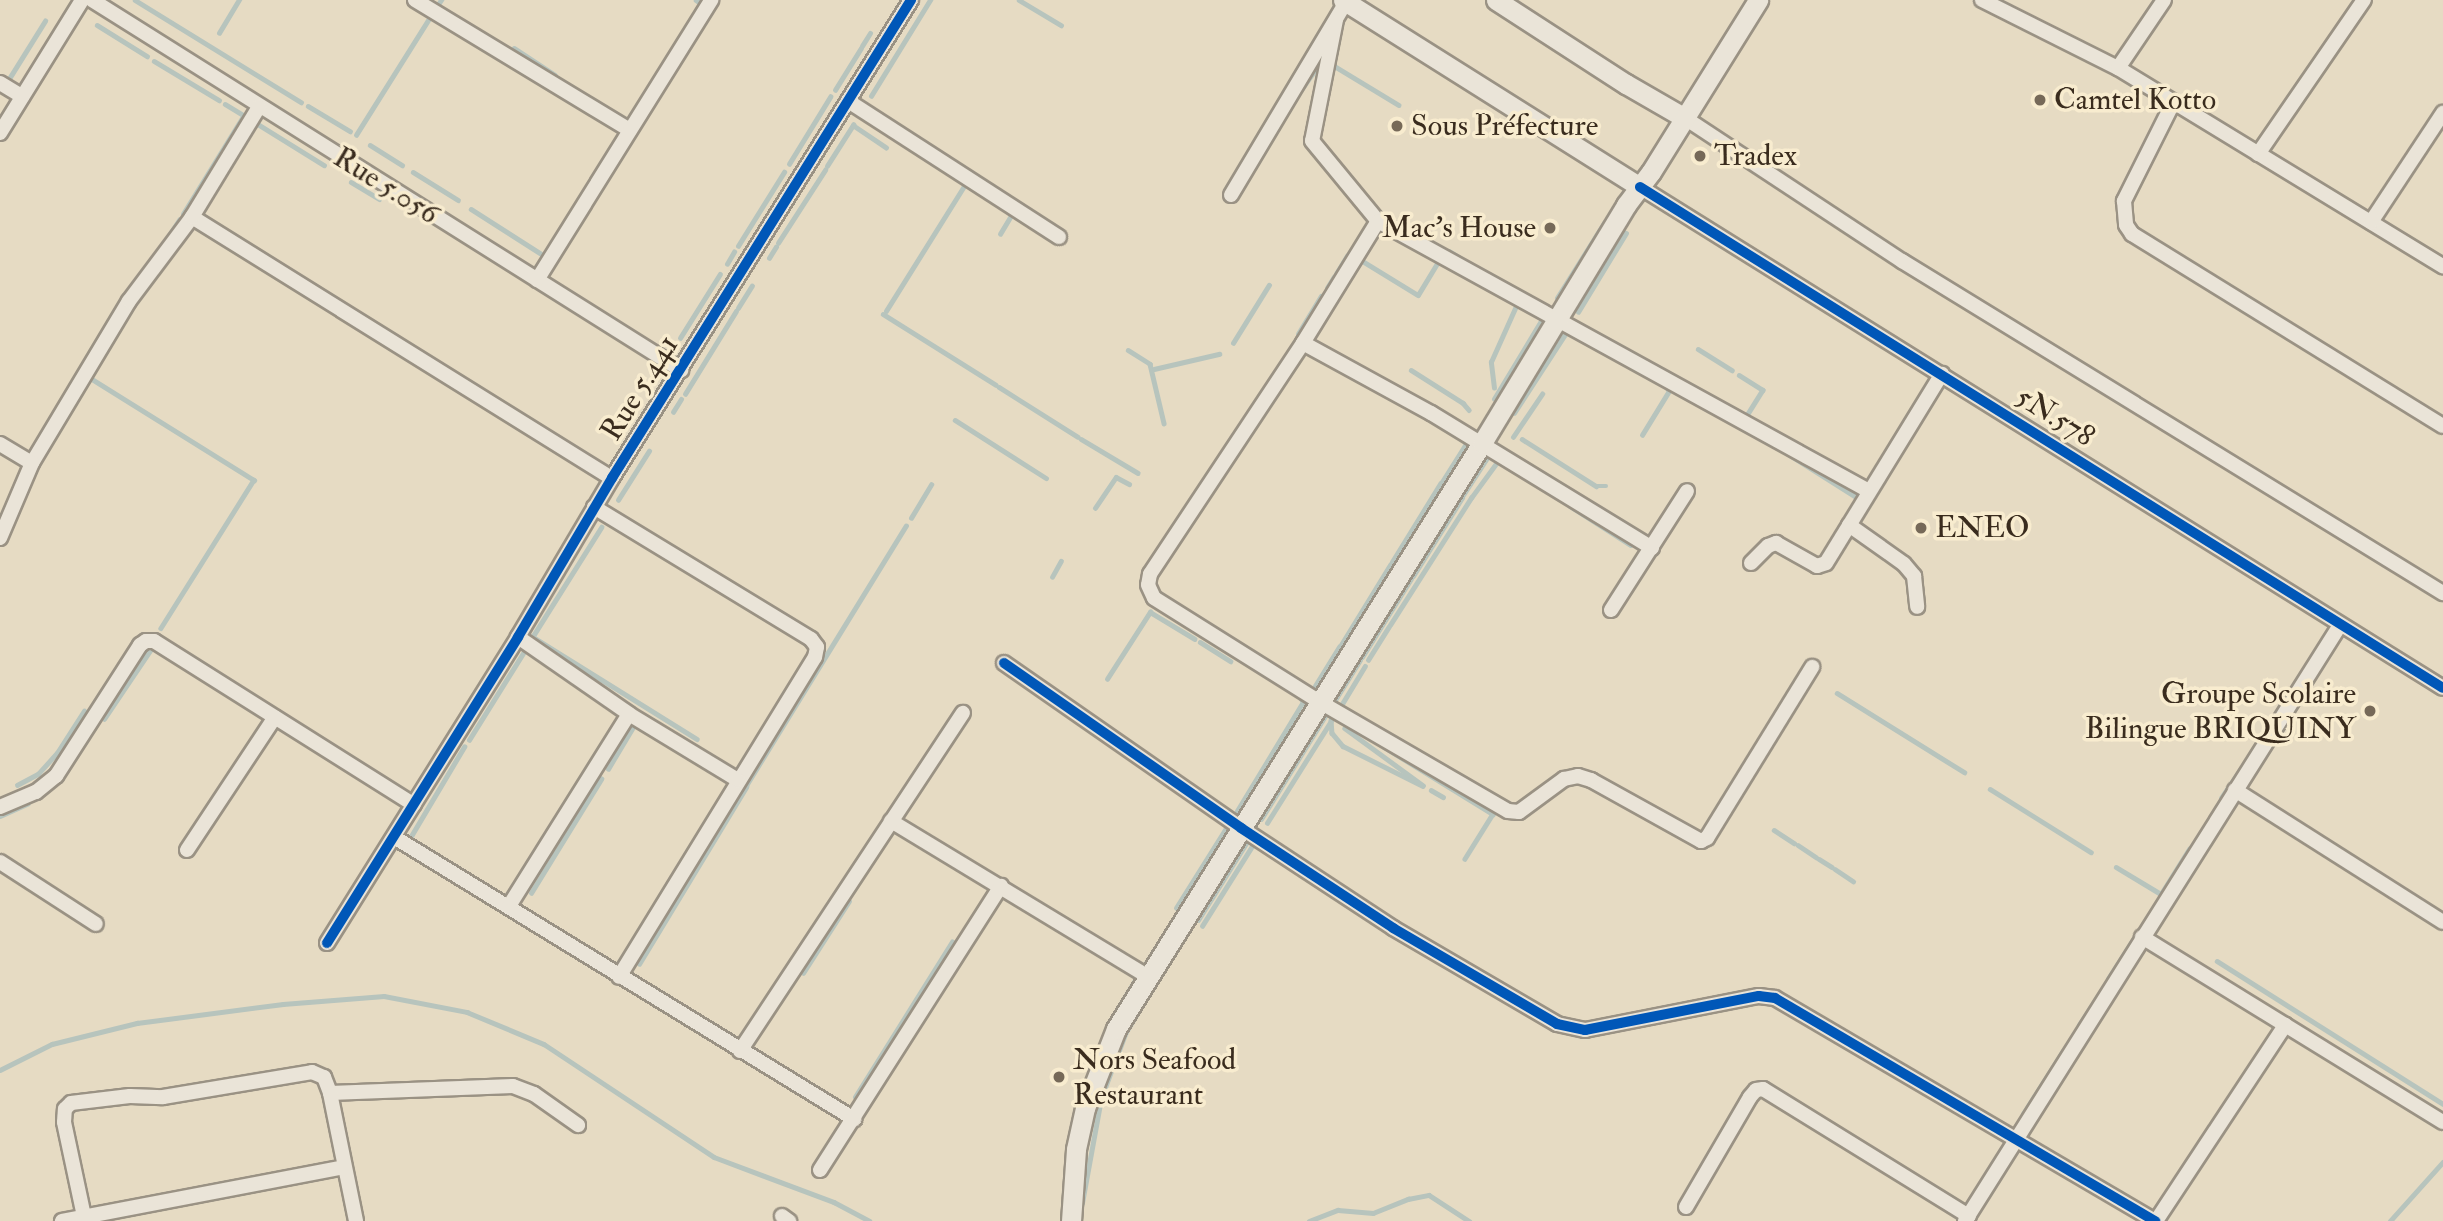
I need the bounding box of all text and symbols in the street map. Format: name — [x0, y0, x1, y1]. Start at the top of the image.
place label: Camtel Kotto — [2054, 82, 2216, 118]
marker: Camtel Kotto — [2032, 92, 2048, 108]
place label: Sous Préfecture — [1411, 108, 1598, 144]
marker: Sous Préfecture — [1389, 118, 1405, 134]
place label: Tradex — [1714, 138, 1797, 174]
street label: Rue 5.056 — [327, 140, 445, 232]
marker: Tradex — [1692, 148, 1708, 164]
place label: Mac’s House — [1382, 210, 1536, 246]
marker: Mac’s House — [1542, 220, 1558, 236]
street label: Rue 5.441 — [594, 329, 686, 447]
street label: 5N.578 — [2009, 379, 2101, 455]
place label: ENEO — [1935, 510, 2029, 546]
marker: ENEO — [1913, 520, 1929, 536]
place label: Groupe Scolaire Bilingue BRIQUINY — [2085, 676, 2356, 746]
marker: Groupe Scolaire Bilingue BRIQUINY — [2362, 703, 2378, 719]
place label: Nors Seafood Restaurant — [1073, 1042, 1236, 1112]
marker: Nors Seafood Restaurant — [1051, 1069, 1067, 1085]

